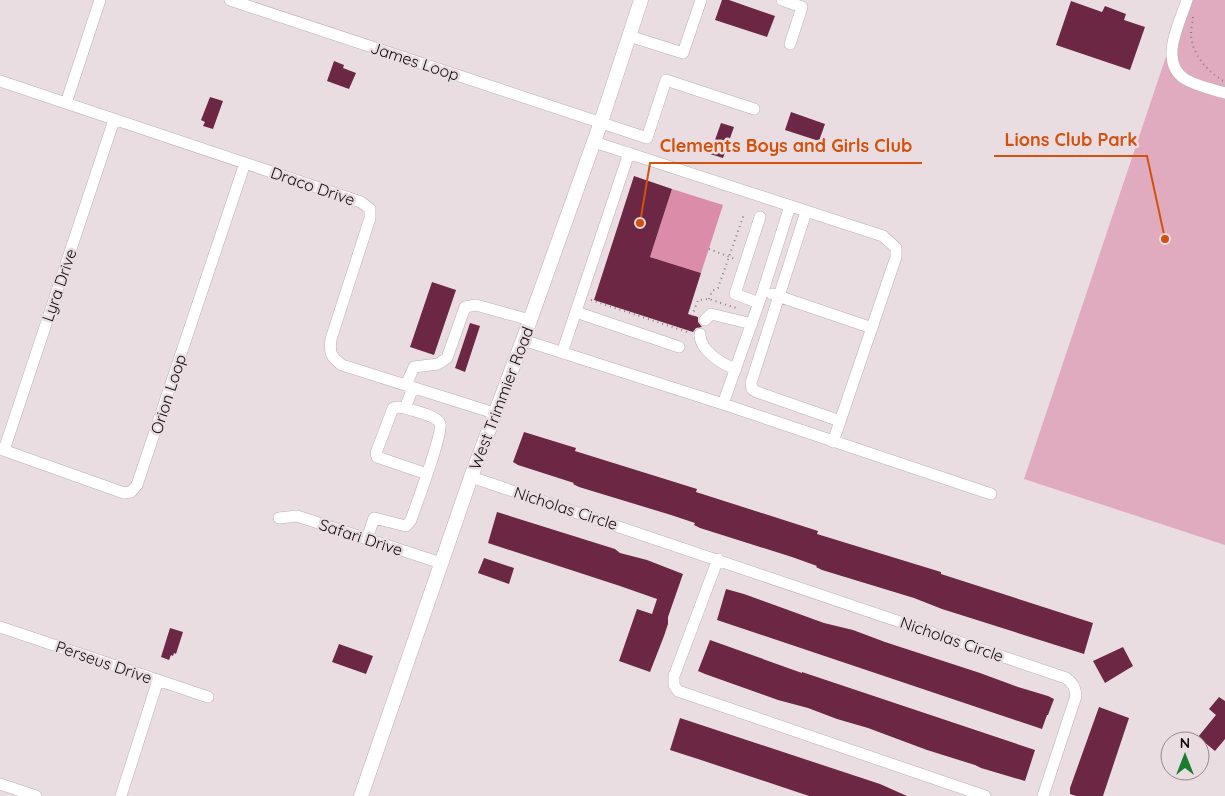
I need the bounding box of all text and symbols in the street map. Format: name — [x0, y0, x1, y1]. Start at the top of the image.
street label: James Loop — [368, 37, 462, 85]
callout: Lions Club Park — [994, 123, 1147, 156]
text: Lions Club Park — [1004, 128, 1138, 151]
callout: Clements Boys and Girls Club — [650, 130, 922, 163]
text: Clements Boys and Girls Club — [660, 134, 912, 157]
street label: Draco Drive — [268, 162, 358, 210]
street label: Lyra Drive — [37, 246, 81, 324]
street label: West Trimmier Road — [464, 324, 538, 472]
street label: Orion Loop — [146, 352, 190, 436]
street label: Nicholas Circle — [512, 482, 620, 534]
street label: Safari Drive — [317, 514, 405, 560]
street label: Nicholas Circle — [898, 612, 1006, 666]
street label: Perseus Drive — [53, 636, 155, 688]
north arrow — [1160, 731, 1210, 781]
text: N — [1180, 734, 1190, 752]

